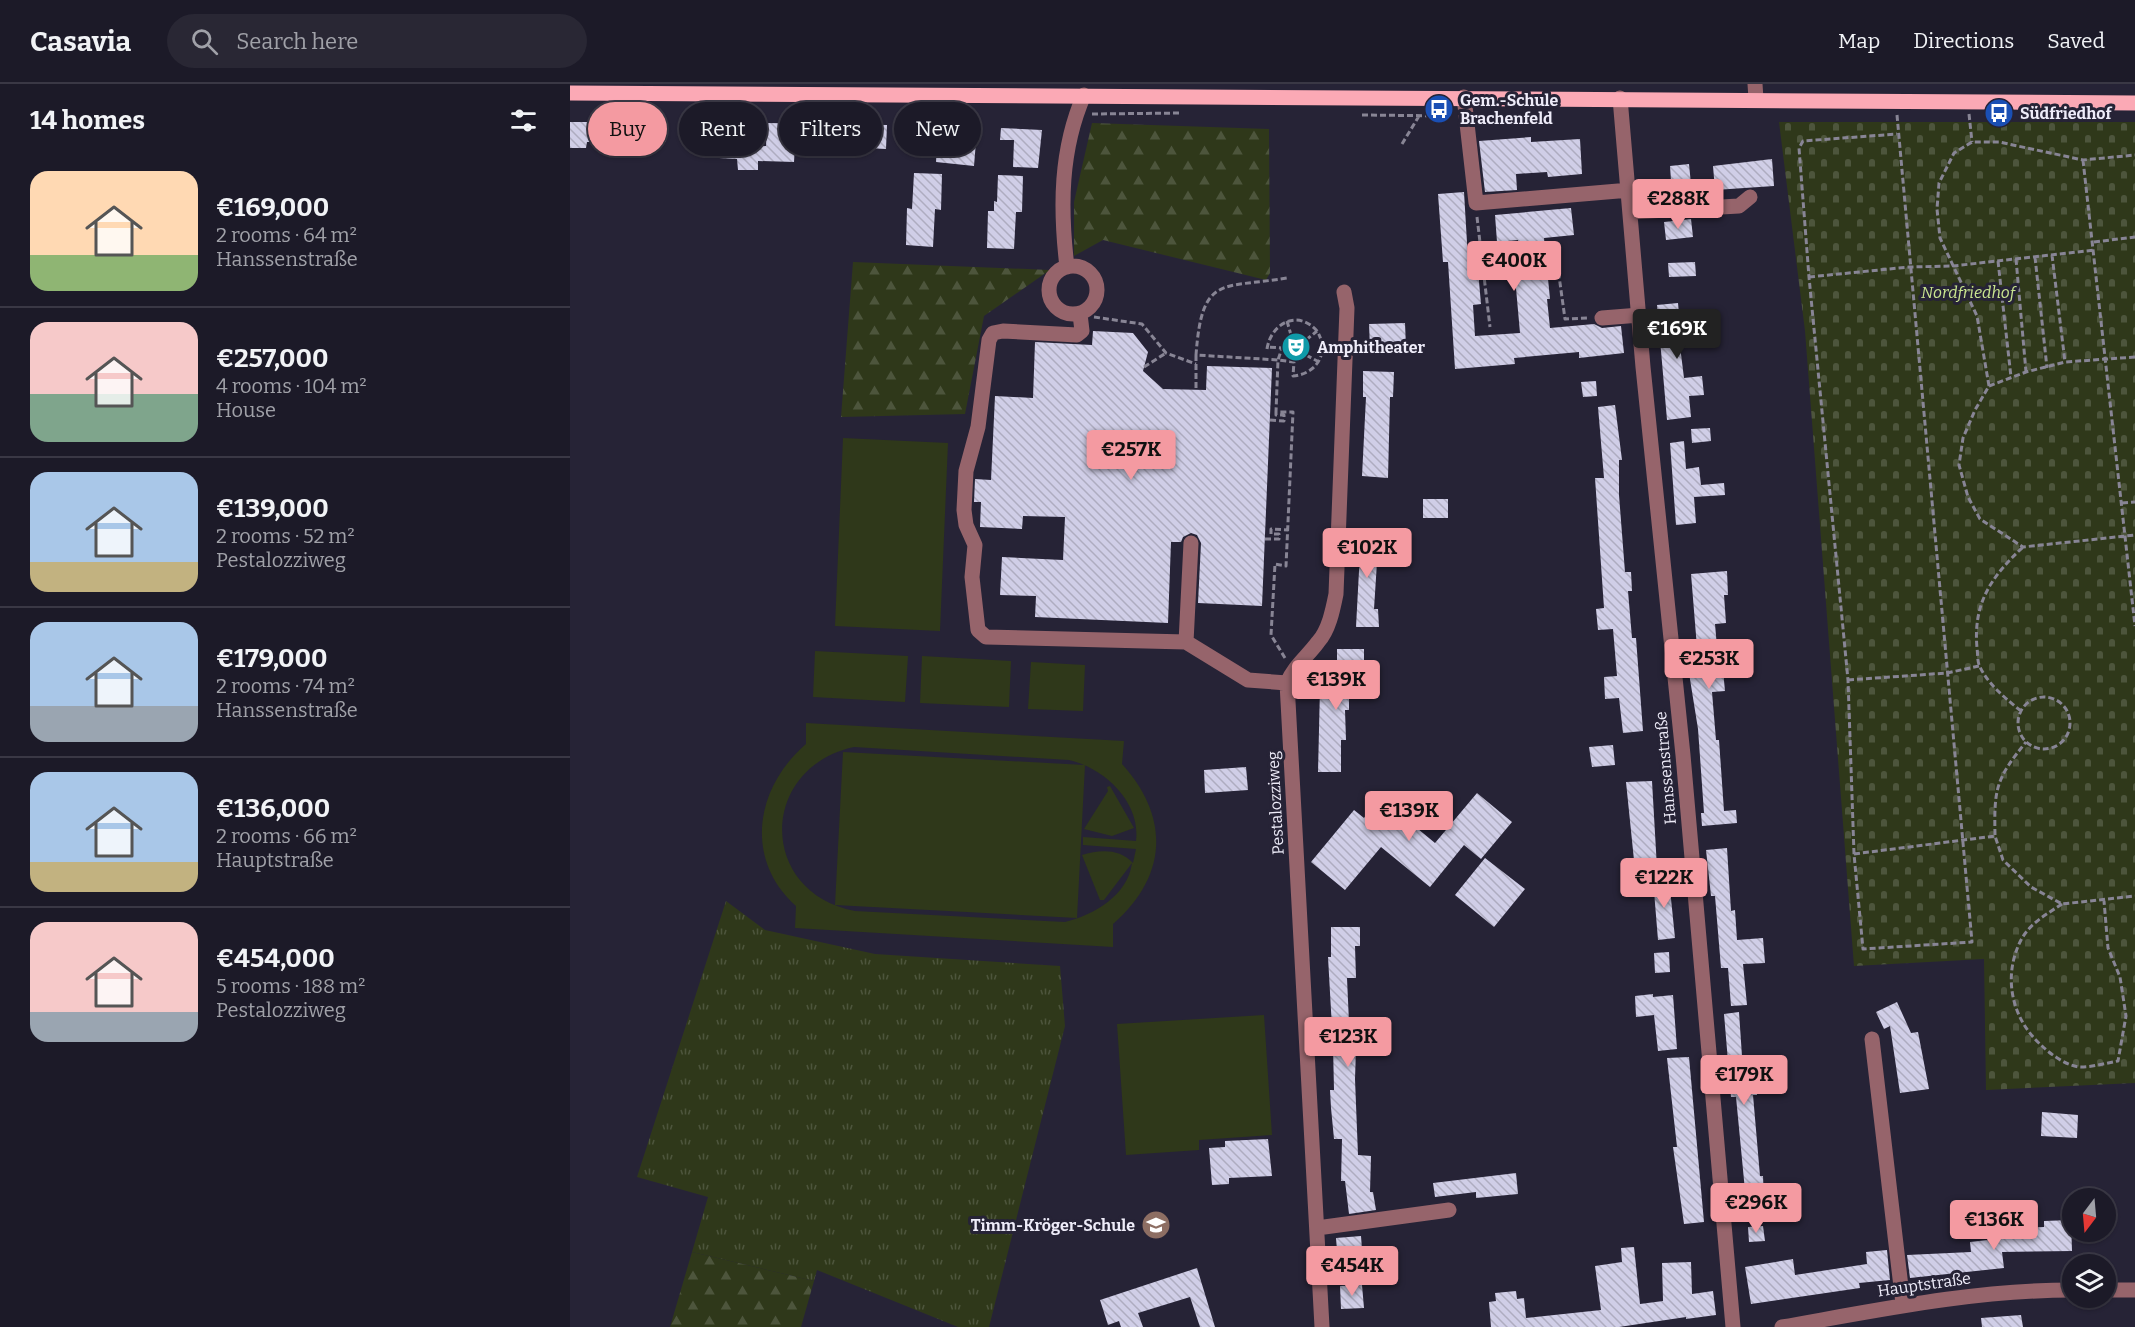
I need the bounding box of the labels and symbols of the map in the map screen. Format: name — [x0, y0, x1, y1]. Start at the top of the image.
place label: Gem.-Schule Brachenfeld — [1460, 91, 1558, 128]
bus stop icon: Gem.-Schule Brachenfeld — [1423, 93, 1455, 125]
bus stop icon: Südfriedhof — [1983, 97, 2015, 129]
place label: Südfriedhof — [2020, 104, 2113, 123]
pin: €288K — [1636, 179, 1720, 230]
pin: €400K — [1472, 241, 1556, 292]
park label: Nordfriedhof — [1921, 283, 2018, 302]
pin: €169K — [1635, 309, 1719, 360]
theatre icon: Amphitheater — [1280, 331, 1312, 363]
place label: Amphitheater — [1317, 338, 1425, 357]
pin: €257K — [1089, 430, 1173, 481]
pin: €102K — [1325, 528, 1409, 579]
pin: €253K — [1667, 639, 1751, 690]
pin: €139K — [1294, 660, 1378, 711]
street label: Hanssenstraße — [1651, 711, 1680, 825]
street label: Pestalozziweg — [1263, 751, 1288, 855]
pin: €139K — [1367, 791, 1451, 842]
pin: €122K — [1622, 858, 1706, 909]
pin: €123K — [1306, 1017, 1390, 1068]
pin: €179K — [1702, 1055, 1786, 1106]
pin: €296K — [1714, 1183, 1798, 1234]
north arrow — [2062, 1188, 2116, 1242]
pin: €136K — [1952, 1200, 2036, 1251]
school or university icon: Timm-Kröger-Schule — [1140, 1209, 1172, 1241]
place label: Timm-Kröger-Schule — [971, 1216, 1135, 1235]
pin: €454K — [1310, 1246, 1394, 1297]
street label: Hauptstraße — [1876, 1269, 1972, 1300]

